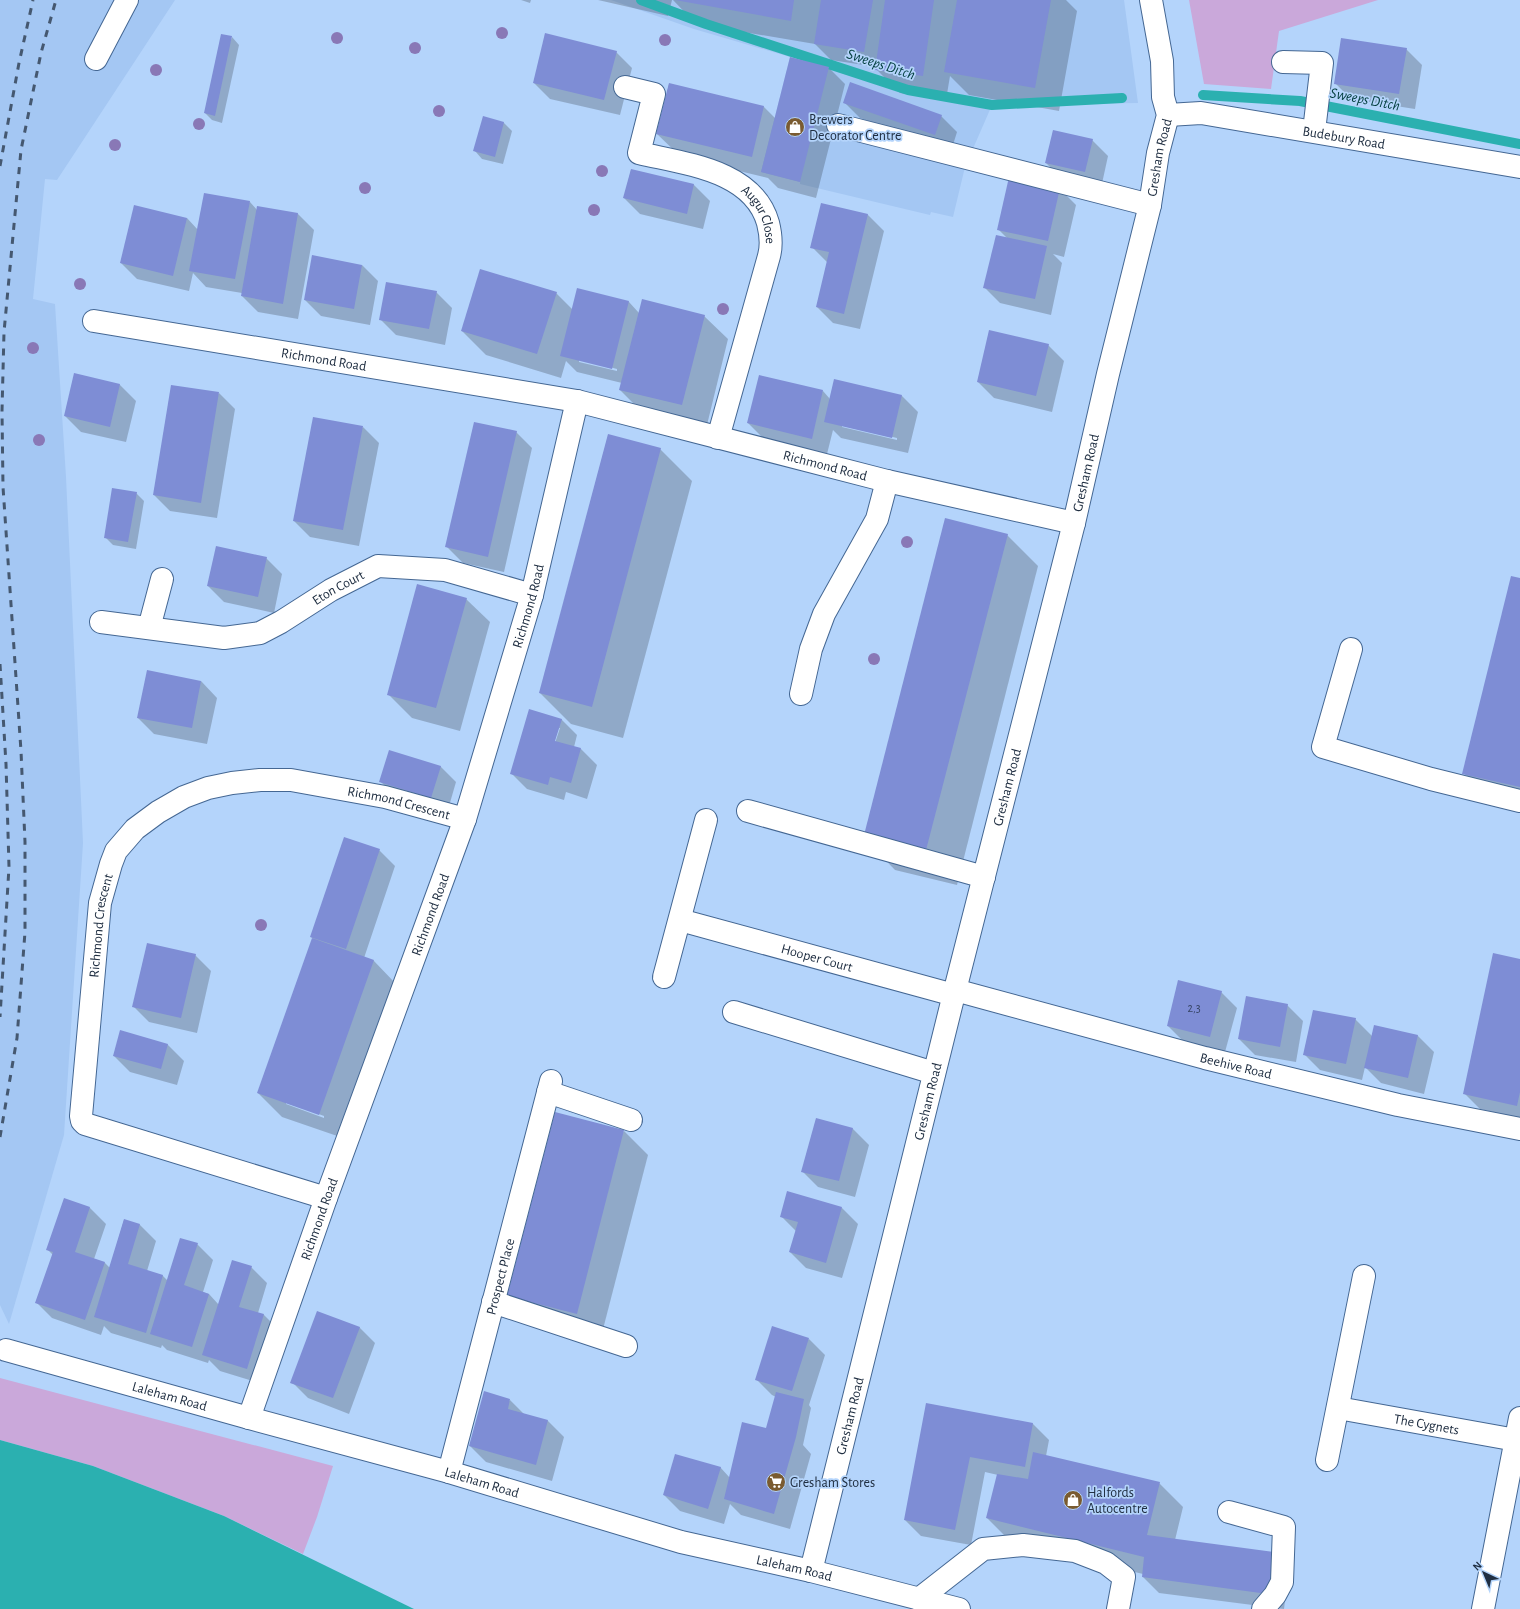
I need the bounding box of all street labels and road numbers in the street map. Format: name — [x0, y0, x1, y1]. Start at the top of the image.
street label: Gresham Road — [1145, 117, 1175, 197]
street label: Budebury Road — [1301, 124, 1386, 152]
street label: Augur Close — [738, 183, 777, 244]
street label: Richmond Road — [280, 346, 367, 374]
street label: Gresham Road — [1071, 433, 1102, 513]
street label: Richmond Road — [781, 448, 869, 484]
street label: Richmond Road — [511, 563, 547, 650]
street label: Eton Court — [310, 568, 367, 608]
street label: Gresham Road — [991, 747, 1024, 827]
street label: Richmond Crescent — [346, 784, 452, 823]
street label: Richmond Crescent — [87, 872, 116, 978]
street label: Richmond Road — [409, 872, 452, 958]
street label: Hooper Court — [779, 942, 854, 975]
street label: Beehive Road — [1198, 1051, 1273, 1082]
street label: Gresham Road — [912, 1061, 945, 1142]
street label: Richmond Road — [299, 1176, 341, 1262]
street label: Prospect Place — [484, 1237, 518, 1317]
street label: Gresham Road — [834, 1376, 867, 1456]
street label: Laleham Road — [130, 1380, 209, 1414]
street label: The Cygnets — [1393, 1412, 1460, 1438]
street label: Laleham Road — [443, 1465, 521, 1501]
street label: Laleham Road — [755, 1553, 833, 1584]

